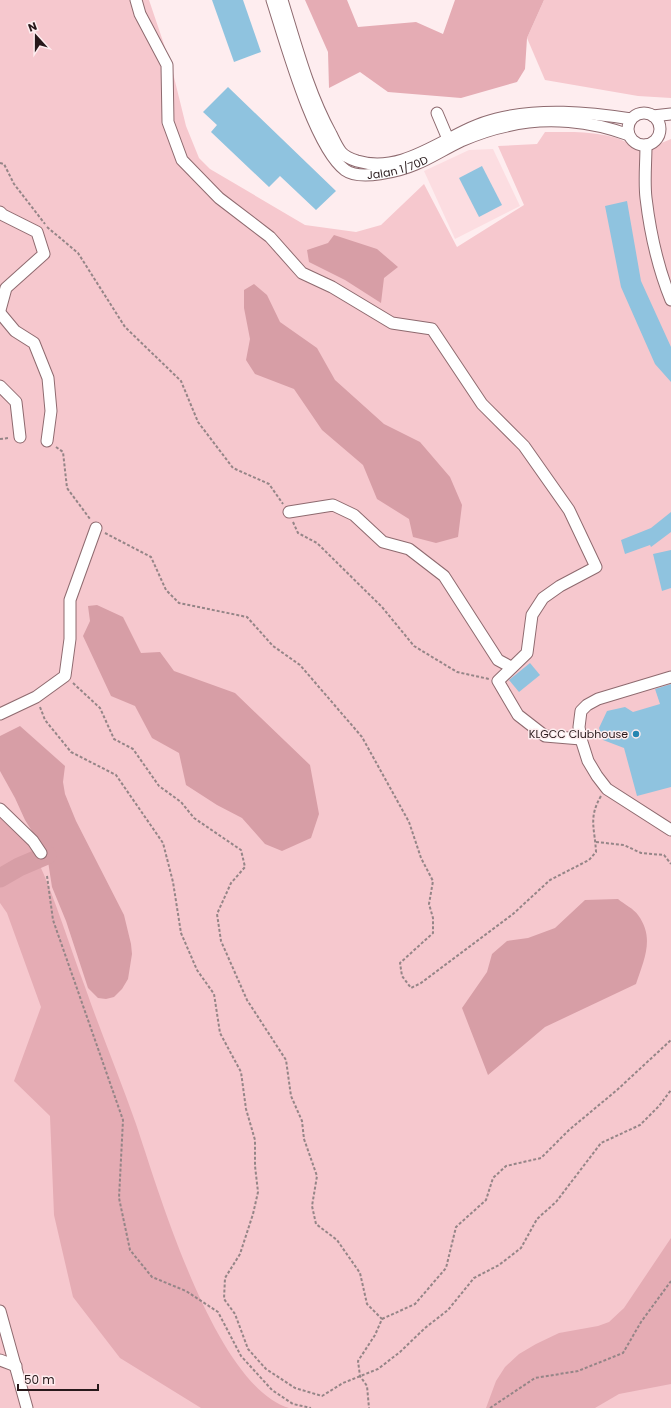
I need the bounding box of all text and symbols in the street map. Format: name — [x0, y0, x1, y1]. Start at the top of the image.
north arrow — [16, 16, 56, 56]
text: N — [26, 18, 39, 36]
street label: Jalan 1/70D — [367, 152, 431, 183]
place label: KLGCC Clubhouse — [529, 726, 628, 742]
marker: KLGCC Clubhouse — [631, 729, 641, 739]
scale bar — [18, 1366, 98, 1392]
text: 50 m — [24, 1371, 55, 1388]

